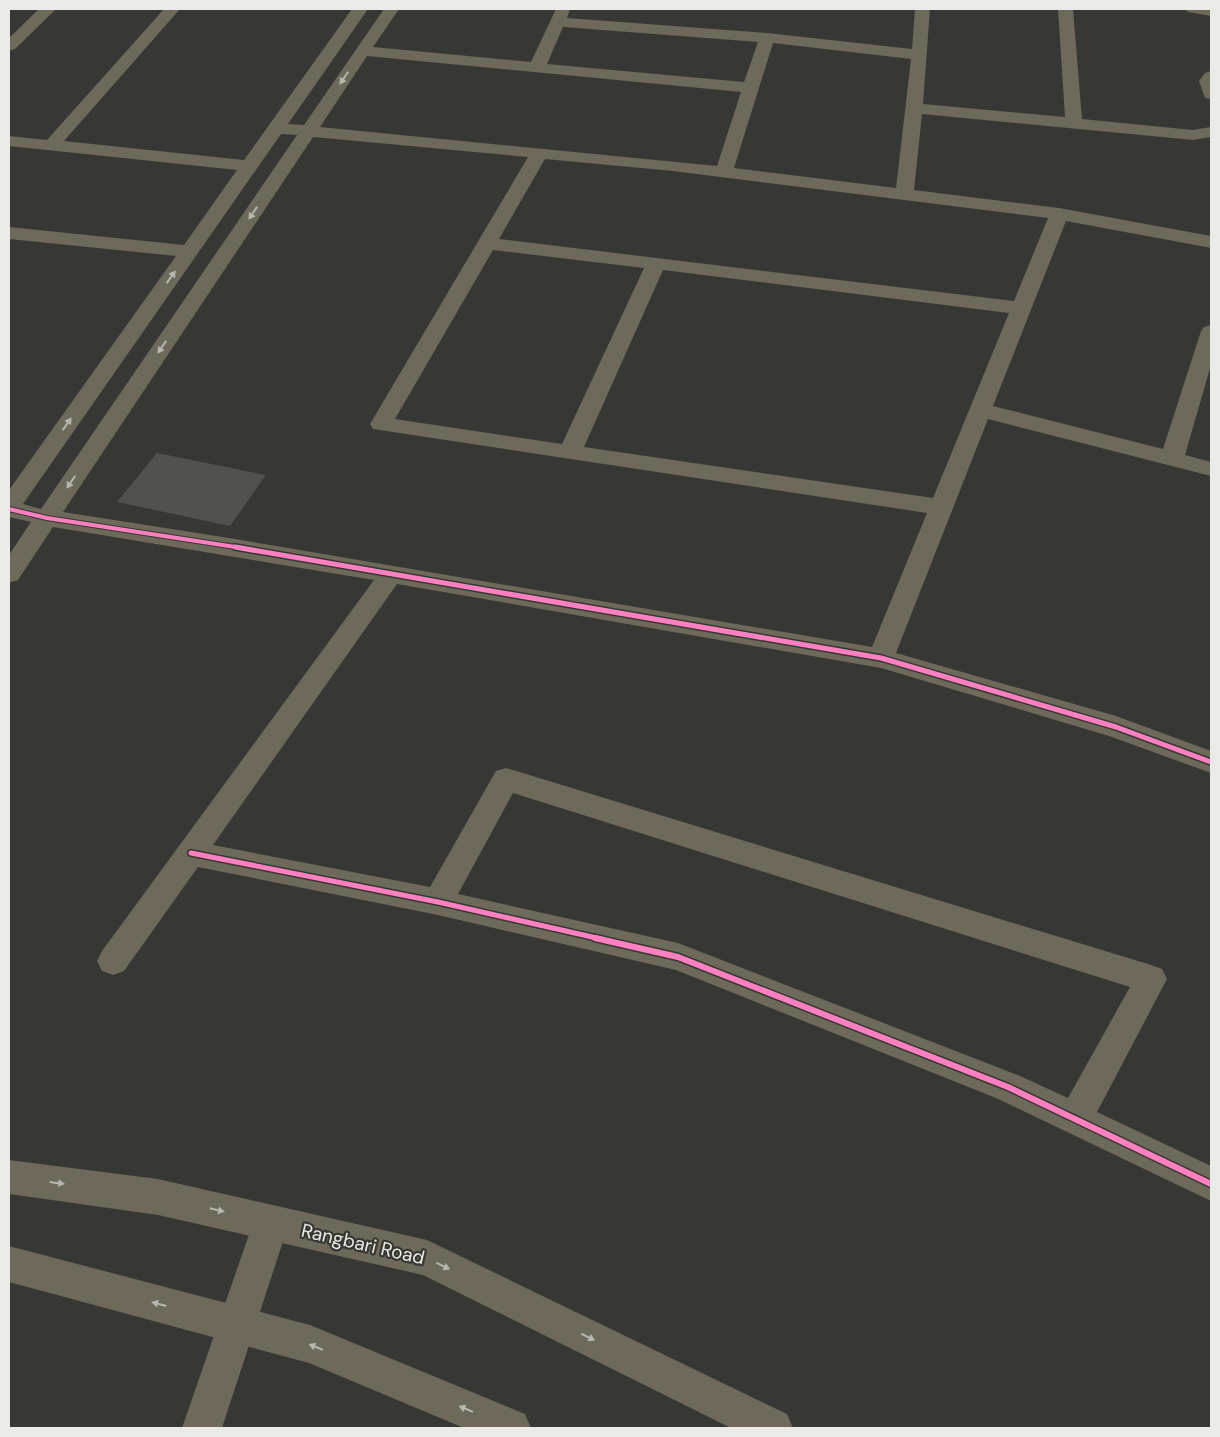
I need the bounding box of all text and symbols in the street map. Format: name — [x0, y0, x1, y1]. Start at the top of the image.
one-way arrow — [339, 71, 349, 85]
one-way arrow — [248, 206, 258, 220]
one-way arrow — [166, 270, 176, 284]
one-way arrow — [157, 341, 167, 354]
one-way arrow — [62, 418, 72, 431]
one-way arrow — [66, 475, 76, 489]
one-way arrow — [49, 1179, 65, 1187]
one-way arrow — [210, 1206, 225, 1214]
street label: Rangbari Road — [299, 1218, 427, 1270]
one-way arrow — [435, 1262, 450, 1270]
one-way arrow — [152, 1300, 167, 1308]
one-way arrow — [581, 1333, 596, 1341]
one-way arrow — [308, 1343, 323, 1351]
one-way arrow — [459, 1405, 473, 1413]

